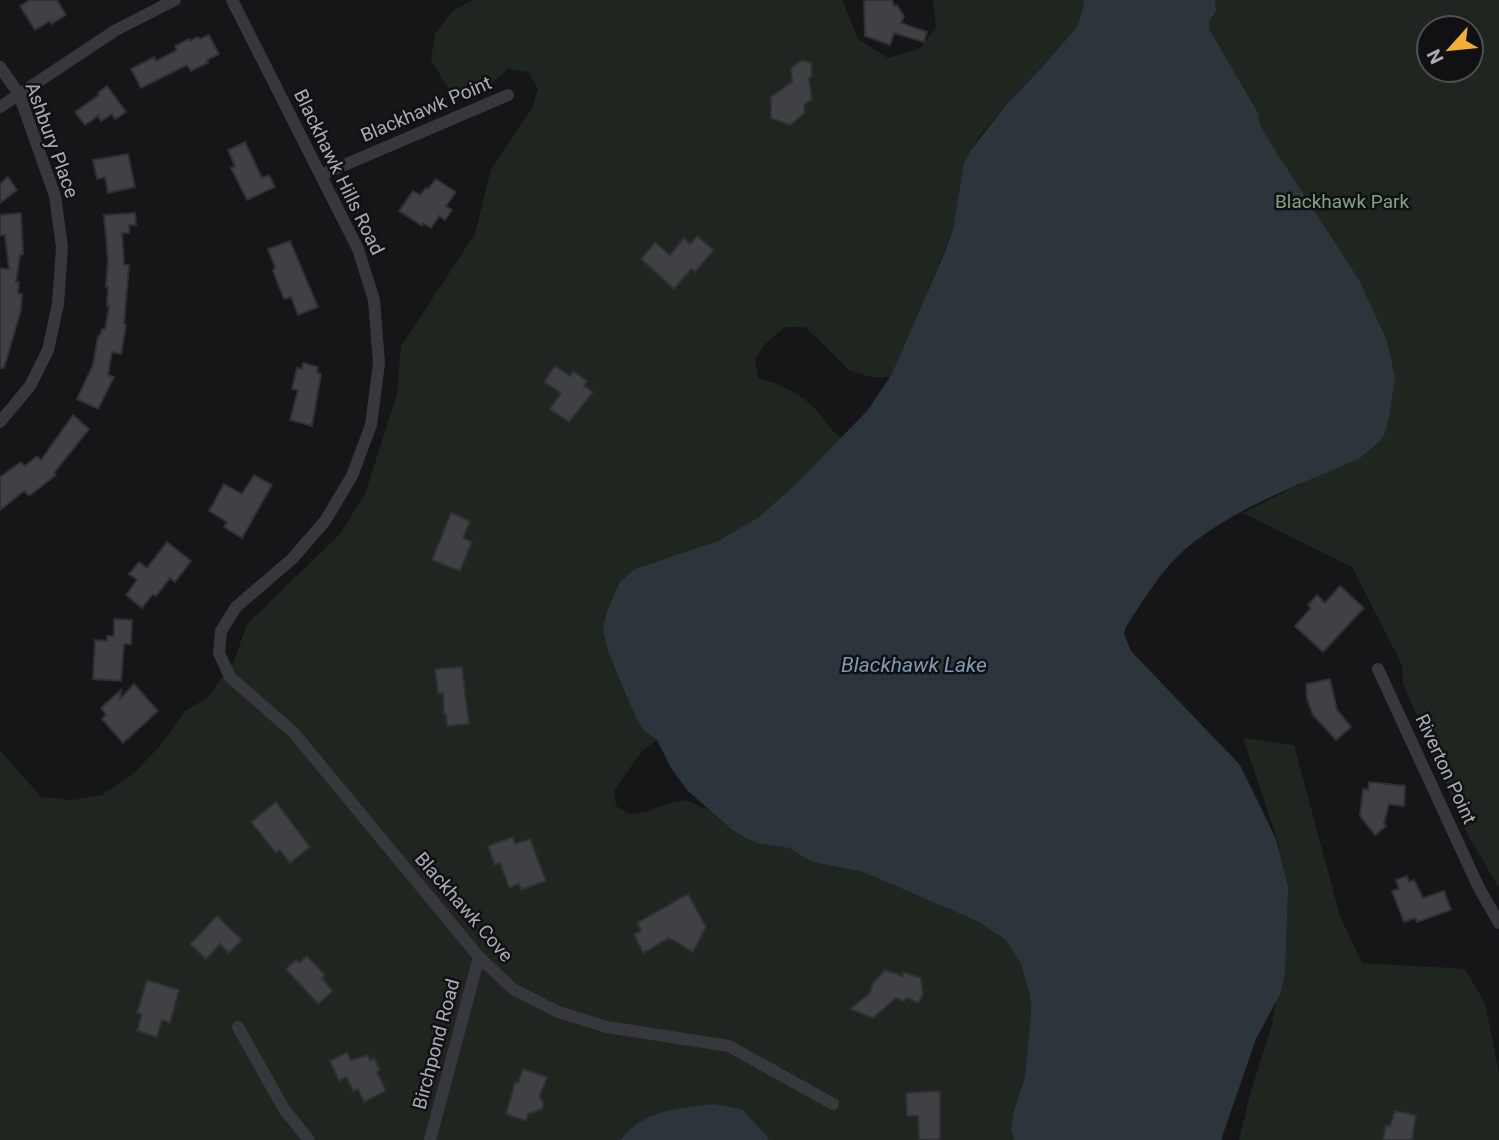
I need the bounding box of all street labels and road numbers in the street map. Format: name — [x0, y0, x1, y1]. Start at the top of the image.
street label: Blackhawk Point — [357, 71, 495, 147]
street label: Ashbury Place — [20, 79, 84, 201]
street label: Blackhawk Hills Road — [289, 85, 389, 259]
street label: Riverton Point — [1411, 710, 1481, 828]
street label: Blackhawk Cove — [410, 847, 518, 967]
street label: Birchpond Road — [408, 976, 464, 1112]

